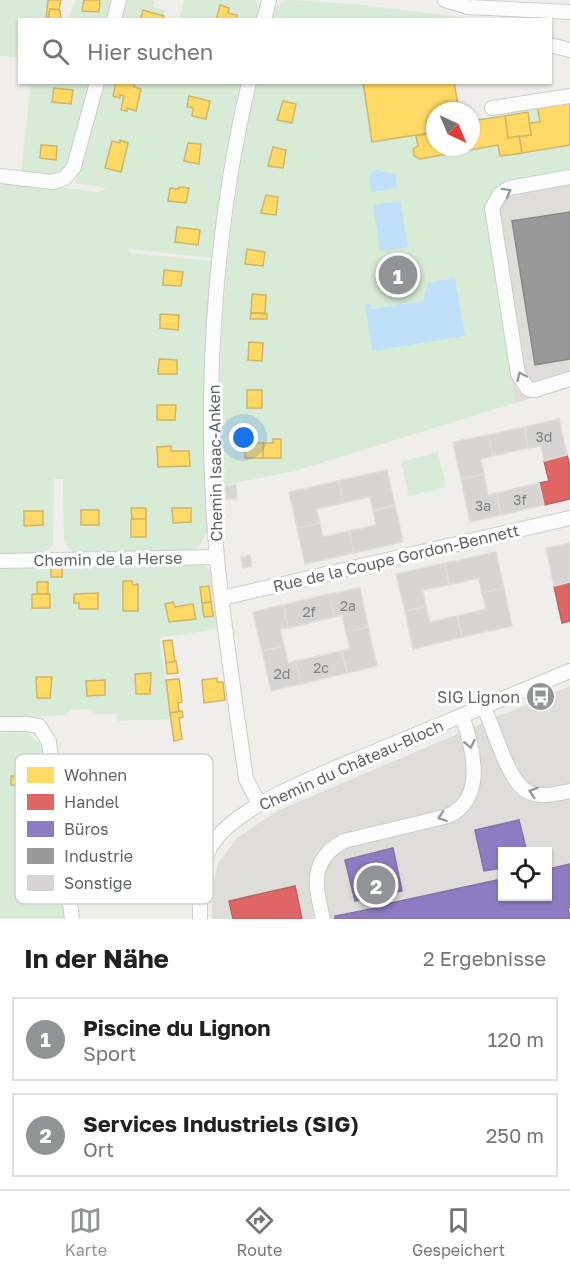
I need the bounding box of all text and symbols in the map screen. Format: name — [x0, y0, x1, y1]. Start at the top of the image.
search box — [18, 18, 552, 84]
icon: search — [39, 35, 72, 68]
text: Hier suchen — [87, 38, 213, 65]
north arrow — [426, 102, 480, 156]
one-way arrow — [501, 188, 511, 199]
pin: 1 — [378, 252, 418, 298]
one-way arrow — [516, 371, 528, 382]
street label: Chemin Isaac-Anken — [204, 384, 226, 542]
your location — [229, 423, 258, 452]
house number: 3d — [536, 428, 552, 445]
house number: 3f — [513, 491, 527, 508]
house number: 3a — [475, 497, 491, 514]
street label: Rue de la Coupe Gordon-Bennett — [271, 520, 521, 596]
street label: Chemin de la Herse — [33, 548, 183, 570]
house number: 2a — [340, 597, 356, 614]
house number: 2f — [302, 603, 316, 620]
house number: 2c — [313, 659, 329, 676]
house number: 2d — [274, 665, 290, 682]
bus stop icon: SIG Lignon — [525, 681, 557, 713]
place label: SIG Lignon — [437, 687, 520, 707]
street label: Chemin du Château-Bloch — [256, 715, 446, 815]
one-way arrow — [463, 739, 476, 749]
legend — [15, 754, 213, 904]
text: Wohnen — [64, 765, 127, 785]
one-way arrow — [528, 787, 539, 799]
text: Handel — [64, 792, 119, 812]
one-way arrow — [437, 809, 448, 822]
text: Büros — [64, 819, 109, 839]
text: Industrie — [64, 846, 133, 866]
map controls — [498, 847, 552, 901]
button: locate — [498, 847, 552, 901]
pin: 2 — [356, 862, 395, 908]
text: Sonstige — [64, 873, 132, 893]
text: In der Nähe — [24, 943, 169, 974]
text: 2 Ergebnisse — [423, 946, 546, 970]
text: Piscine du Lignon — [83, 1014, 271, 1041]
text: 1 — [40, 1027, 51, 1051]
text: 120 m — [488, 1027, 544, 1051]
text: Sport — [83, 1041, 136, 1065]
text: Services Industriels (SIG) — [83, 1110, 359, 1137]
text: 2 — [39, 1123, 52, 1147]
text: 250 m — [486, 1123, 544, 1147]
text: Ort — [83, 1137, 114, 1161]
tab: Karte — [65, 1204, 107, 1260]
tab: Route — [237, 1204, 282, 1260]
tab: Gespeichert — [412, 1204, 505, 1260]

